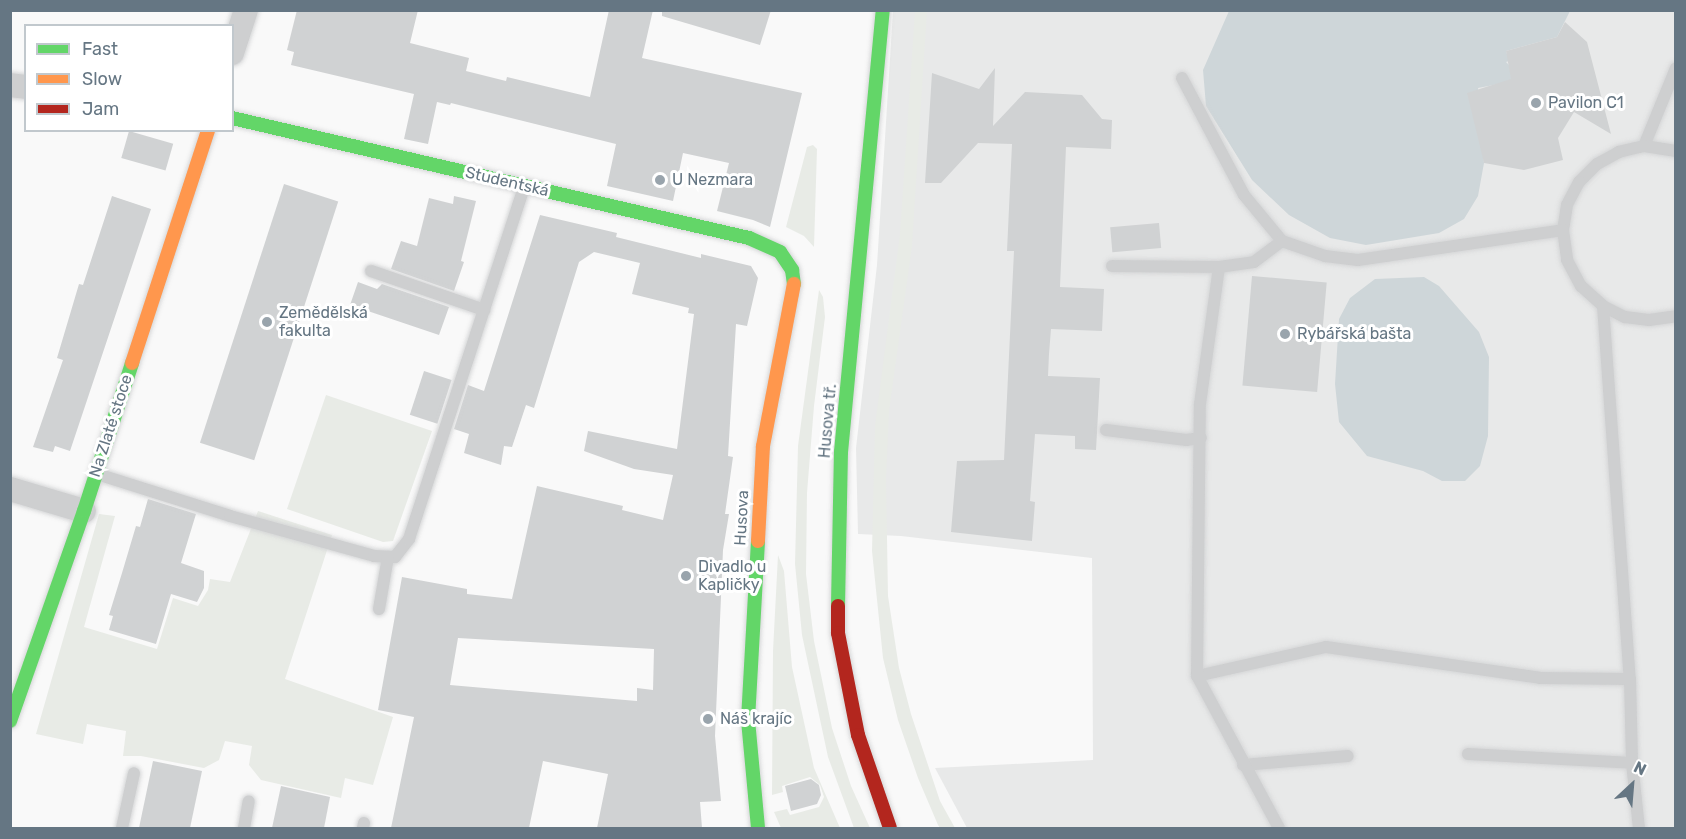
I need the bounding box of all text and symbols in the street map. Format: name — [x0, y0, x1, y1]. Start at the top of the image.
legend — [24, 24, 234, 132]
text: Fast — [82, 38, 118, 60]
text: Slow — [82, 68, 122, 90]
place label: Pavilon C1 — [1548, 93, 1624, 113]
marker: Pavilon C1 — [1529, 96, 1543, 110]
text: Jam — [82, 98, 119, 120]
street label: Studentská — [463, 163, 551, 201]
place label: U Nezmara — [672, 170, 753, 190]
marker: U Nezmara — [653, 173, 667, 187]
place label: Zemědělská fakulta — [279, 303, 368, 341]
marker: Zemědělská fakulta — [260, 315, 274, 329]
place label: Rybářská bašta — [1297, 324, 1411, 344]
marker: Rybářská bašta — [1278, 327, 1292, 341]
street label: Na Zlaté stoce — [85, 372, 137, 480]
street label: Husova tř. — [815, 383, 841, 459]
street label: Husova — [731, 490, 753, 546]
place label: Divadlo u Kapličky — [698, 557, 766, 595]
marker: Divadlo u Kapličky — [679, 569, 693, 583]
place label: Náš krajíc — [720, 709, 792, 729]
marker: Náš krajíc — [701, 712, 715, 726]
north arrow — [1602, 755, 1662, 815]
text: N — [1631, 757, 1649, 779]

